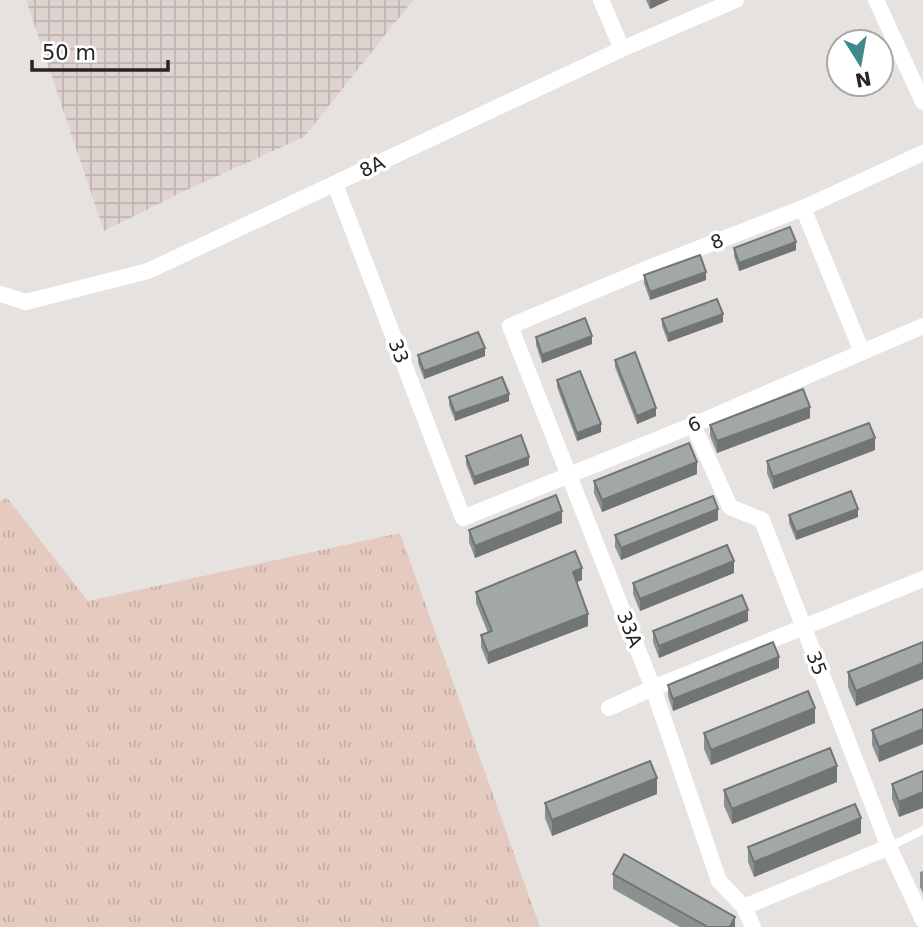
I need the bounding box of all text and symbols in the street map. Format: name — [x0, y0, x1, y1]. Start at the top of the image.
scale bar — [32, 28, 168, 72]
north arrow — [825, 28, 895, 98]
text: 50 m — [42, 41, 96, 65]
text: N — [853, 67, 873, 92]
street label: 8A — [356, 151, 388, 181]
street label: 8 — [707, 229, 727, 253]
street label: 33 — [384, 336, 414, 366]
street label: 6 — [684, 412, 704, 436]
street label: 33A — [613, 608, 647, 650]
street label: 35 — [802, 648, 832, 678]

